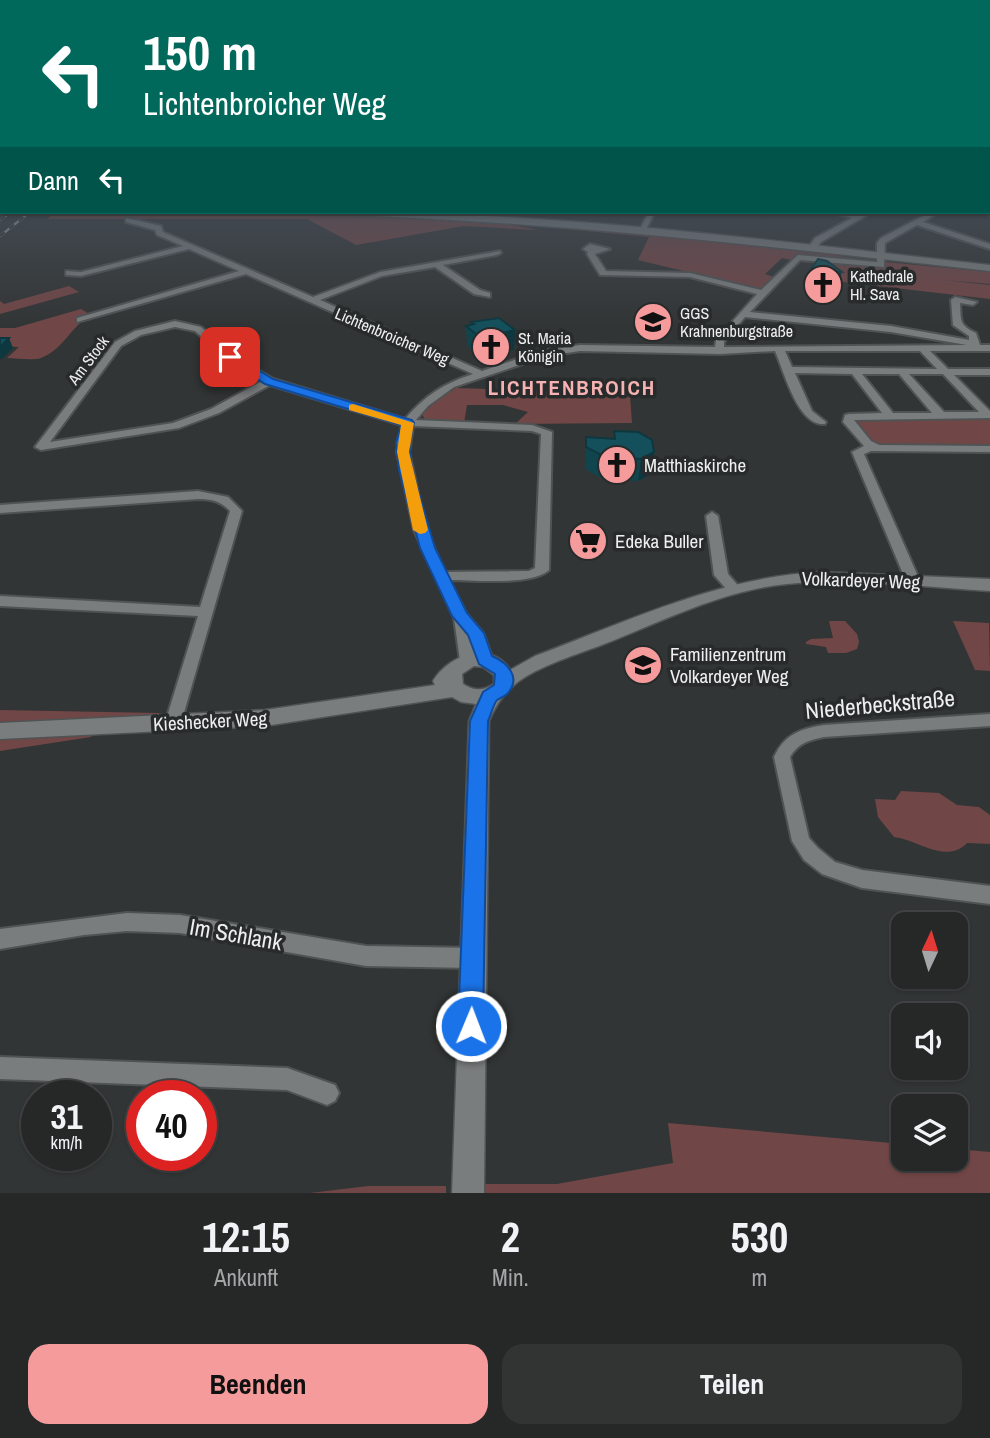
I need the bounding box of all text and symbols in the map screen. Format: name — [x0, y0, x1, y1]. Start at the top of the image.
text: 150 m — [143, 19, 257, 85]
icon: left — [28, 28, 119, 119]
text: Lichtenbroicher Weg — [143, 82, 386, 125]
icon: left — [93, 161, 131, 199]
text: Dann — [28, 163, 79, 198]
church icon: Kathedrale Hl. Sava — [802, 264, 844, 306]
place label: Kathedrale Hl. Sava — [850, 265, 913, 305]
school or university icon: GGS Krahnenburgstraße — [632, 301, 674, 343]
street label: Lichtenbroicher Weg — [332, 302, 453, 370]
place label: GGS Krahnenburgstraße — [680, 302, 793, 342]
church icon: St. Maria Königin — [470, 326, 512, 368]
pin — [200, 327, 260, 387]
place label: St. Maria Königin — [518, 327, 572, 367]
street label: Am Stock — [62, 331, 114, 390]
icon: arrive — [211, 338, 249, 376]
district label: LICHTENBROICH — [488, 373, 656, 402]
church icon: Matthiaskirche — [596, 444, 638, 486]
place label: Matthiaskirche — [644, 452, 746, 478]
supermarket icon: Edeka Buller — [567, 520, 609, 562]
place label: Edeka Buller — [615, 528, 704, 554]
street label: Volkardeyer Weg — [801, 565, 921, 595]
place label: Familienzentrum Volkardeyer Weg — [670, 641, 789, 689]
school or university icon: Familienzentrum Volkardeyer Weg — [622, 644, 664, 686]
street label: Niederbeckstraße — [804, 682, 956, 726]
street label: Kieshecker Weg — [152, 705, 268, 737]
street label: Im Schlank — [187, 911, 285, 957]
north arrow — [891, 912, 968, 989]
map controls — [891, 912, 968, 1171]
position arrow — [434, 989, 508, 1063]
button: sound — [891, 1003, 968, 1080]
speed limit sign: 40 — [126, 1080, 217, 1171]
text: 31 — [51, 1093, 82, 1140]
button: layers — [891, 1094, 968, 1171]
text: km/h — [51, 1130, 83, 1155]
text: 12:15 — [202, 1209, 290, 1265]
text: 2 — [501, 1209, 520, 1265]
text: 530 — [731, 1209, 788, 1265]
text: Ankunft — [214, 1262, 278, 1293]
text: Min. — [492, 1262, 529, 1293]
text: m — [751, 1262, 767, 1293]
button: Beenden — [28, 1344, 488, 1424]
button: Teilen — [502, 1344, 962, 1424]

